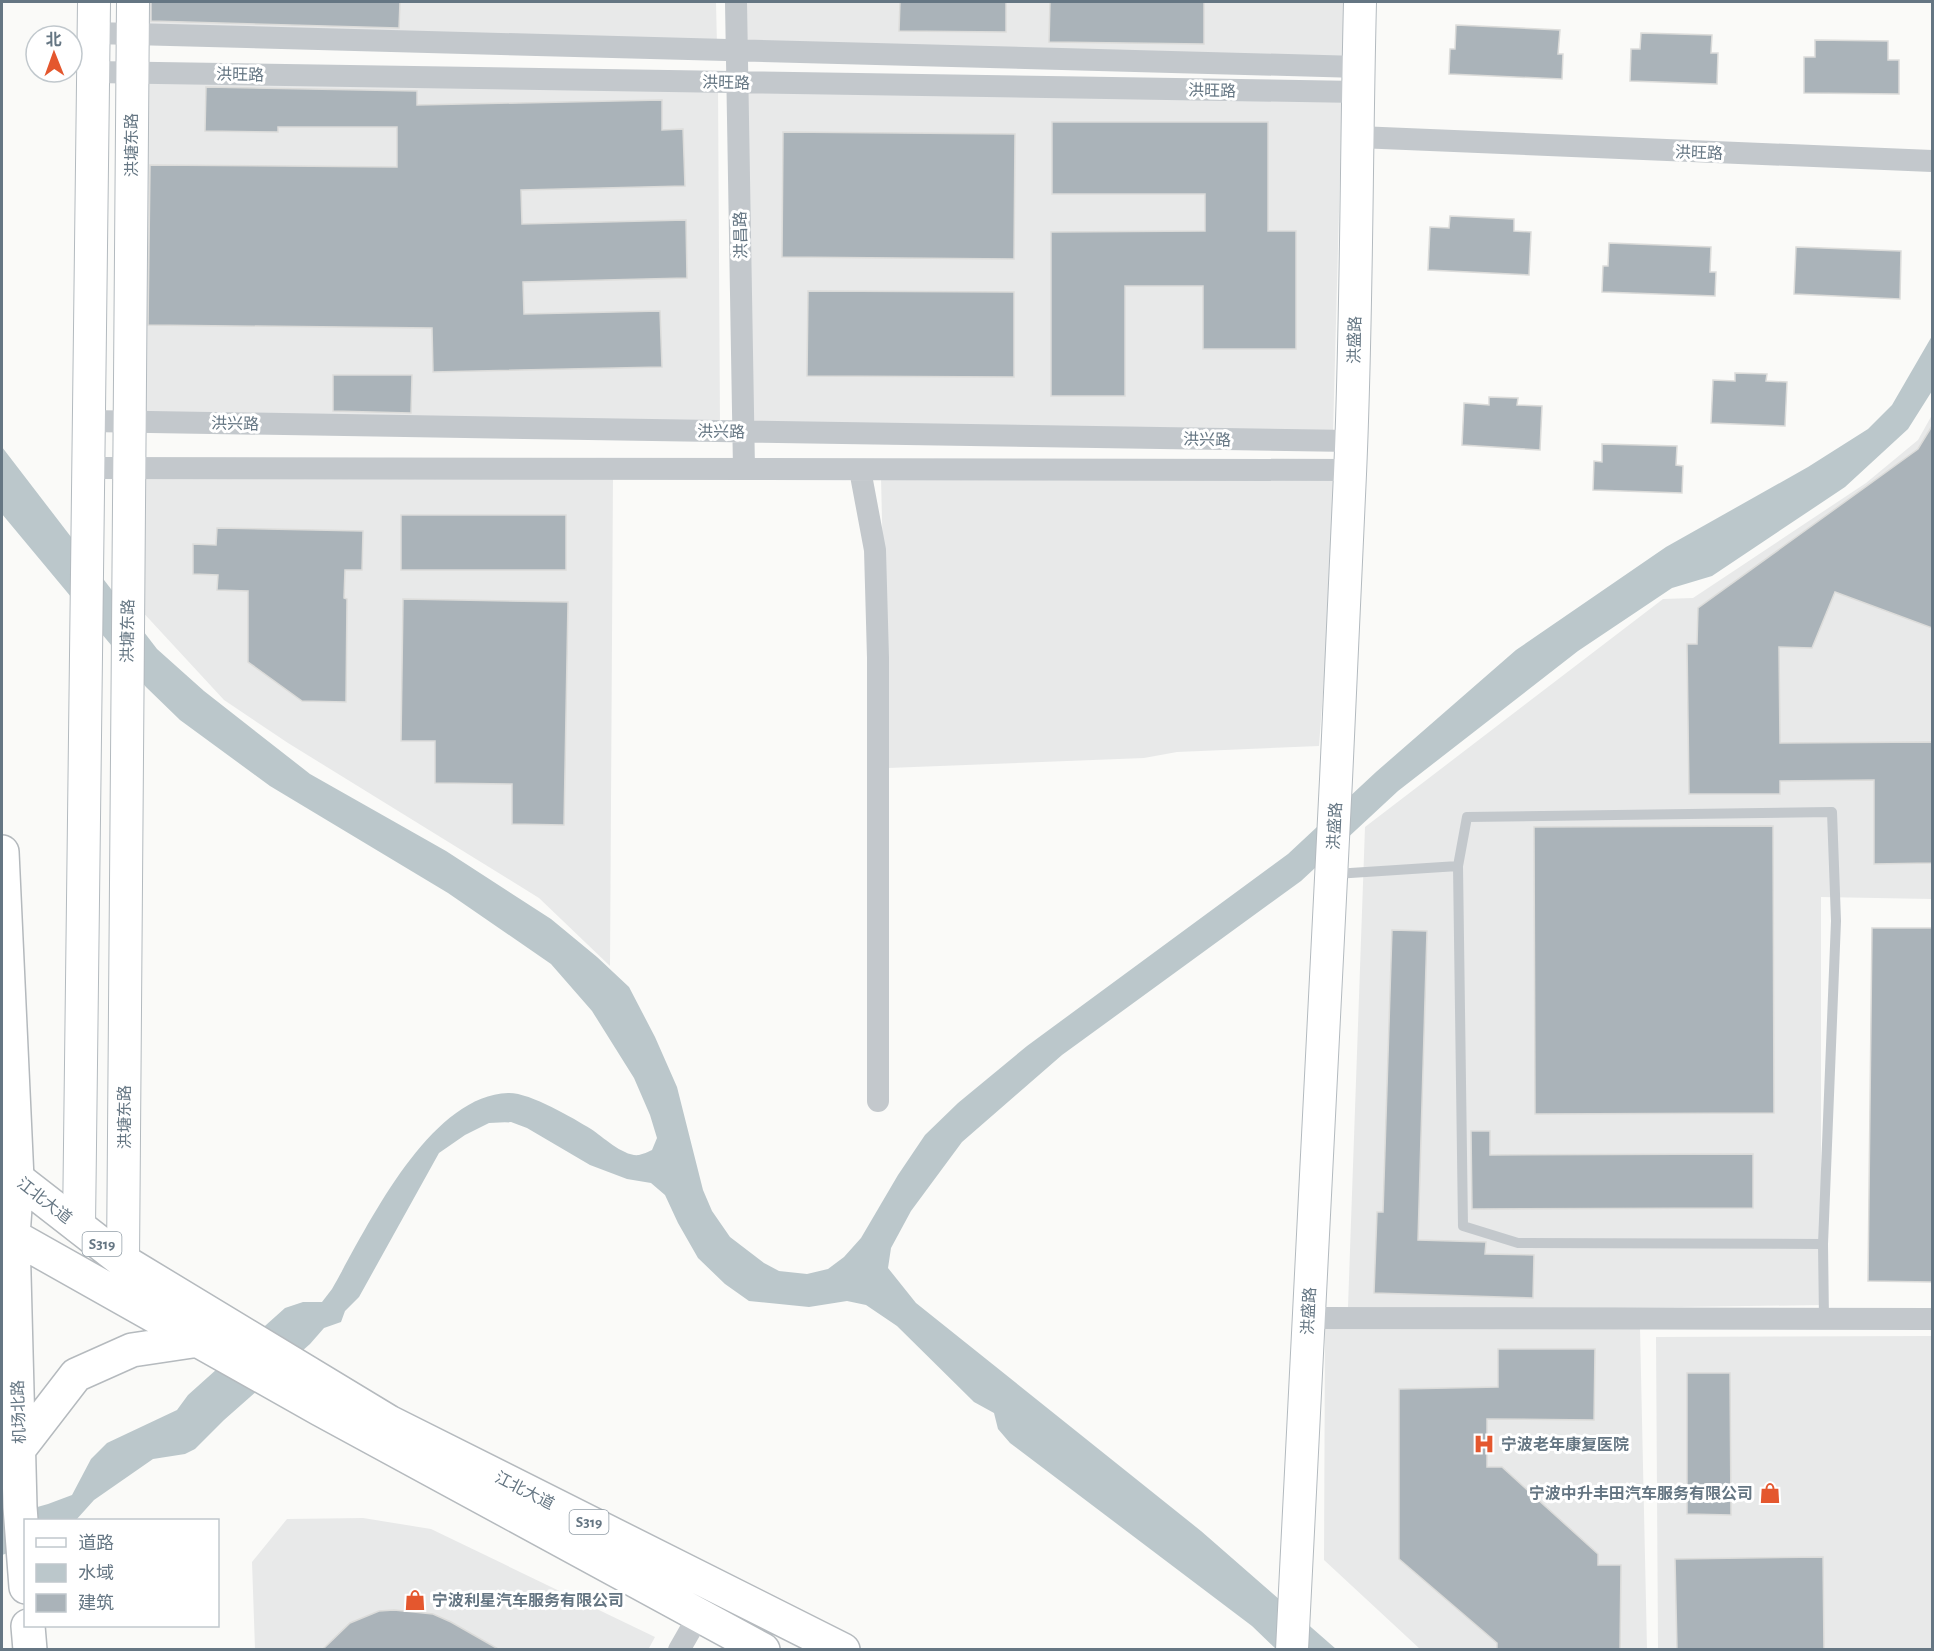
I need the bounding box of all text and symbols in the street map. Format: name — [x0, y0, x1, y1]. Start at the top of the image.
north arrow — [24, 24, 84, 84]
text: 北 — [46, 31, 62, 48]
street label: 洪旺路 — [216, 66, 264, 83]
street label: 洪旺路 — [702, 74, 750, 91]
street label: 洪旺路 — [1188, 82, 1236, 99]
street label: 洪塘东路 — [123, 113, 140, 177]
street label: 洪旺路 — [1675, 143, 1723, 162]
street label: 洪昌路 — [732, 211, 749, 259]
street label: 洪盛路 — [1346, 316, 1363, 364]
street label: 洪兴路 — [211, 415, 259, 432]
street label: 洪兴路 — [697, 423, 745, 440]
street label: 洪兴路 — [1183, 431, 1231, 448]
street label: 洪塘东路 — [118, 599, 137, 663]
street label: 洪盛路 — [1325, 802, 1344, 850]
street label: 洪塘东路 — [116, 1085, 133, 1149]
street label: 江北大道 — [14, 1174, 75, 1227]
road number: S319 — [82, 1232, 122, 1256]
street label: 洪盛路 — [1299, 1287, 1318, 1335]
street label: 机场北路 — [9, 1380, 28, 1444]
hospital icon: 宁波老年康复医院 — [1472, 1432, 1496, 1456]
place label: 宁波老年康复医院 — [1501, 1436, 1629, 1453]
street label: 江北大道 — [492, 1468, 557, 1513]
shop icon: 宁波中升丰田汽车服务有限公司 — [1758, 1481, 1782, 1505]
place label: 宁波中升丰田汽车服务有限公司 — [1529, 1485, 1753, 1502]
road number: S319 — [570, 1510, 608, 1534]
legend — [24, 1519, 219, 1627]
text: 道路 — [78, 1533, 114, 1553]
text: 水域 — [78, 1564, 114, 1583]
shop icon: 宁波利星汽车服务有限公司 — [403, 1588, 427, 1612]
place label: 宁波利星汽车服务有限公司 — [432, 1592, 624, 1609]
text: 建筑 — [78, 1593, 114, 1613]

